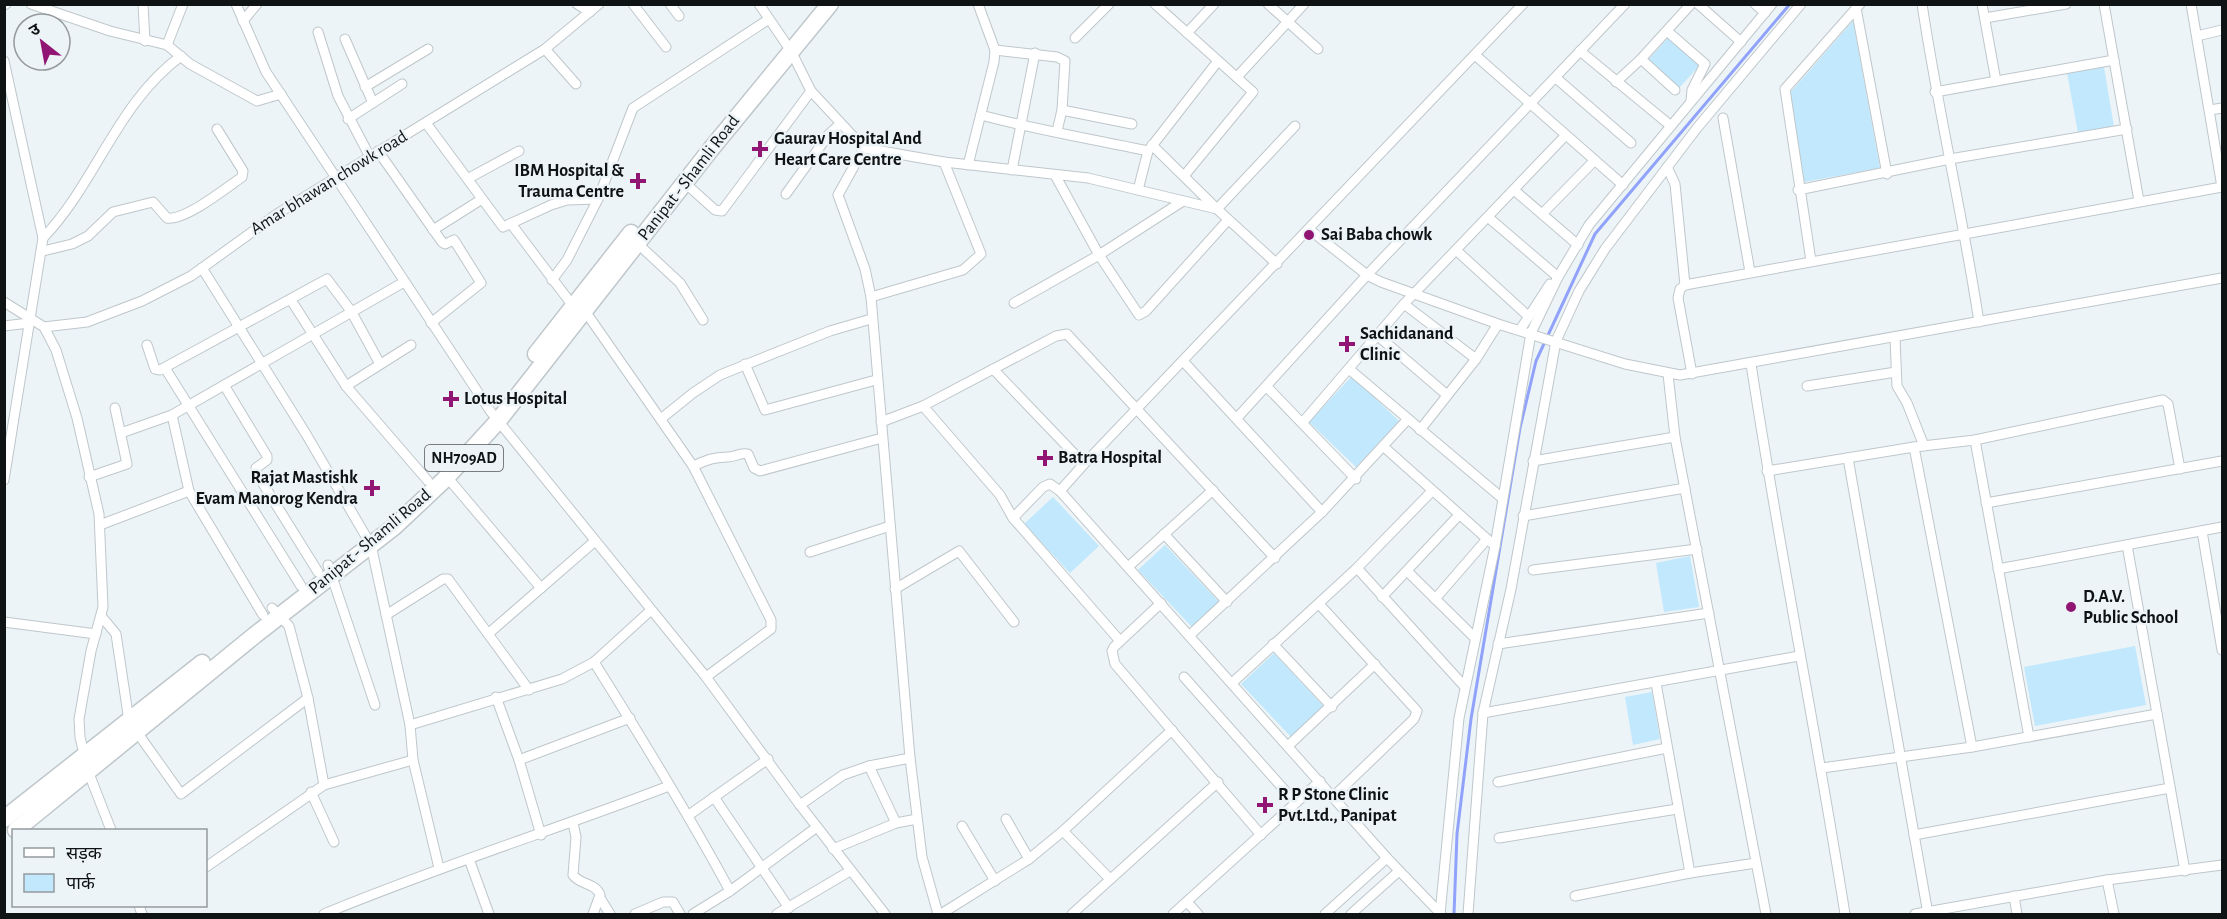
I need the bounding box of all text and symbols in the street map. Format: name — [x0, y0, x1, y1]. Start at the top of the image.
north arrow — [12, 12, 72, 72]
text: उ — [27, 20, 43, 39]
street label: Panipat - Shamli Road — [635, 112, 743, 244]
street label: Amar bhawan chowk road — [248, 127, 410, 239]
place label: Gaurav Hospital And Heart Care Centre — [774, 130, 922, 169]
marker: Gaurav Hospital And Heart Care Centre — [751, 140, 769, 158]
place label: IBM Hospital & Trauma Centre — [514, 162, 624, 201]
marker: IBM Hospital & Trauma Centre — [629, 172, 647, 190]
place label: Sai Baba chowk — [1321, 226, 1432, 244]
marker: Sai Baba chowk — [1302, 228, 1316, 242]
place label: Sachidanand Clinic — [1360, 325, 1454, 364]
marker: Sachidanand Clinic — [1338, 335, 1356, 353]
marker: Lotus Hospital — [442, 390, 460, 408]
place label: Lotus Hospital — [464, 390, 567, 408]
road number: NH709AD — [425, 445, 503, 471]
marker: Batra Hospital — [1036, 449, 1054, 467]
place label: Batra Hospital — [1058, 449, 1162, 467]
place label: Rajat Mastishk Evam Manorog Kendra — [195, 469, 358, 508]
marker: Rajat Mastishk Evam Manorog Kendra — [363, 479, 381, 497]
street label: Panipat - Shamli Road — [306, 486, 434, 598]
place label: D.A.V. Public School — [2083, 588, 2178, 627]
marker: D.A.V. Public School — [2064, 600, 2078, 614]
place label: R P Stone Clinic Pvt.Ltd., Panipat — [1278, 786, 1397, 825]
marker: R P Stone Clinic Pvt.Ltd., Panipat — [1256, 796, 1274, 814]
legend — [12, 829, 207, 907]
text: सड़क — [66, 845, 103, 863]
text: पार्क — [66, 872, 96, 893]

